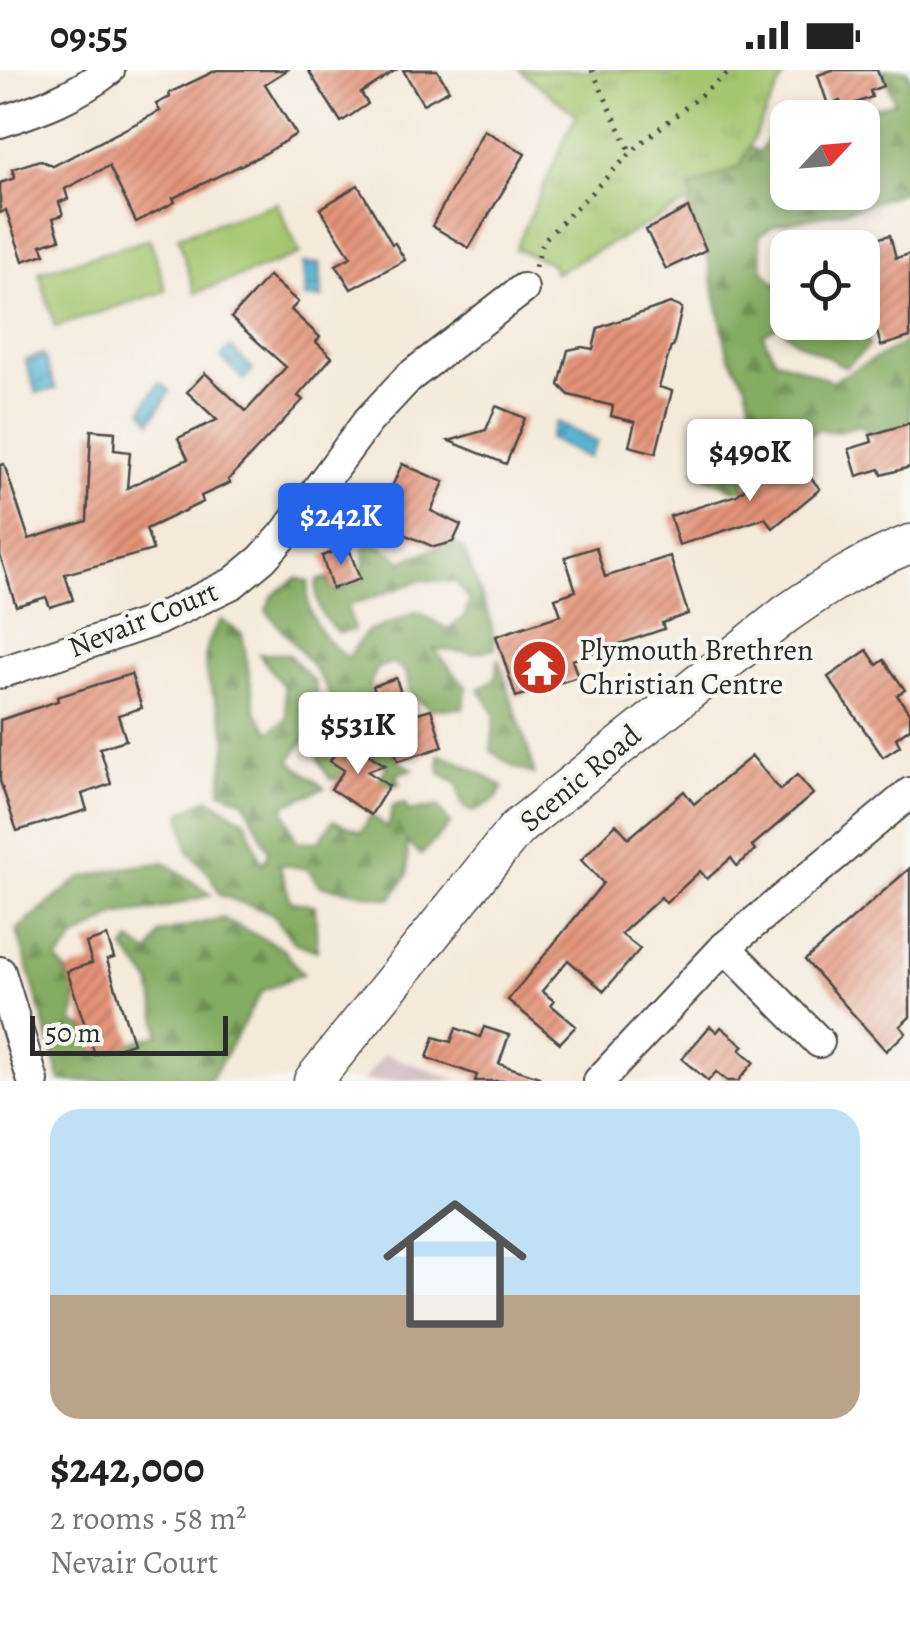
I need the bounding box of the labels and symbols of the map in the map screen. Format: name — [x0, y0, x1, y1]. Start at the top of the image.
north arrow — [770, 100, 880, 210]
pin: $490K — [680, 419, 820, 504]
pin: $242K — [271, 483, 411, 568]
street label: Nevair Court — [62, 571, 224, 667]
place label: Plymouth Brethren Christian Centre — [579, 630, 813, 704]
temple icon: Plymouth Brethren Christian Centre — [510, 637, 570, 697]
pin: $531K — [288, 692, 428, 777]
street label: Scenic Road — [511, 715, 650, 841]
scale bar — [30, 1011, 228, 1056]

